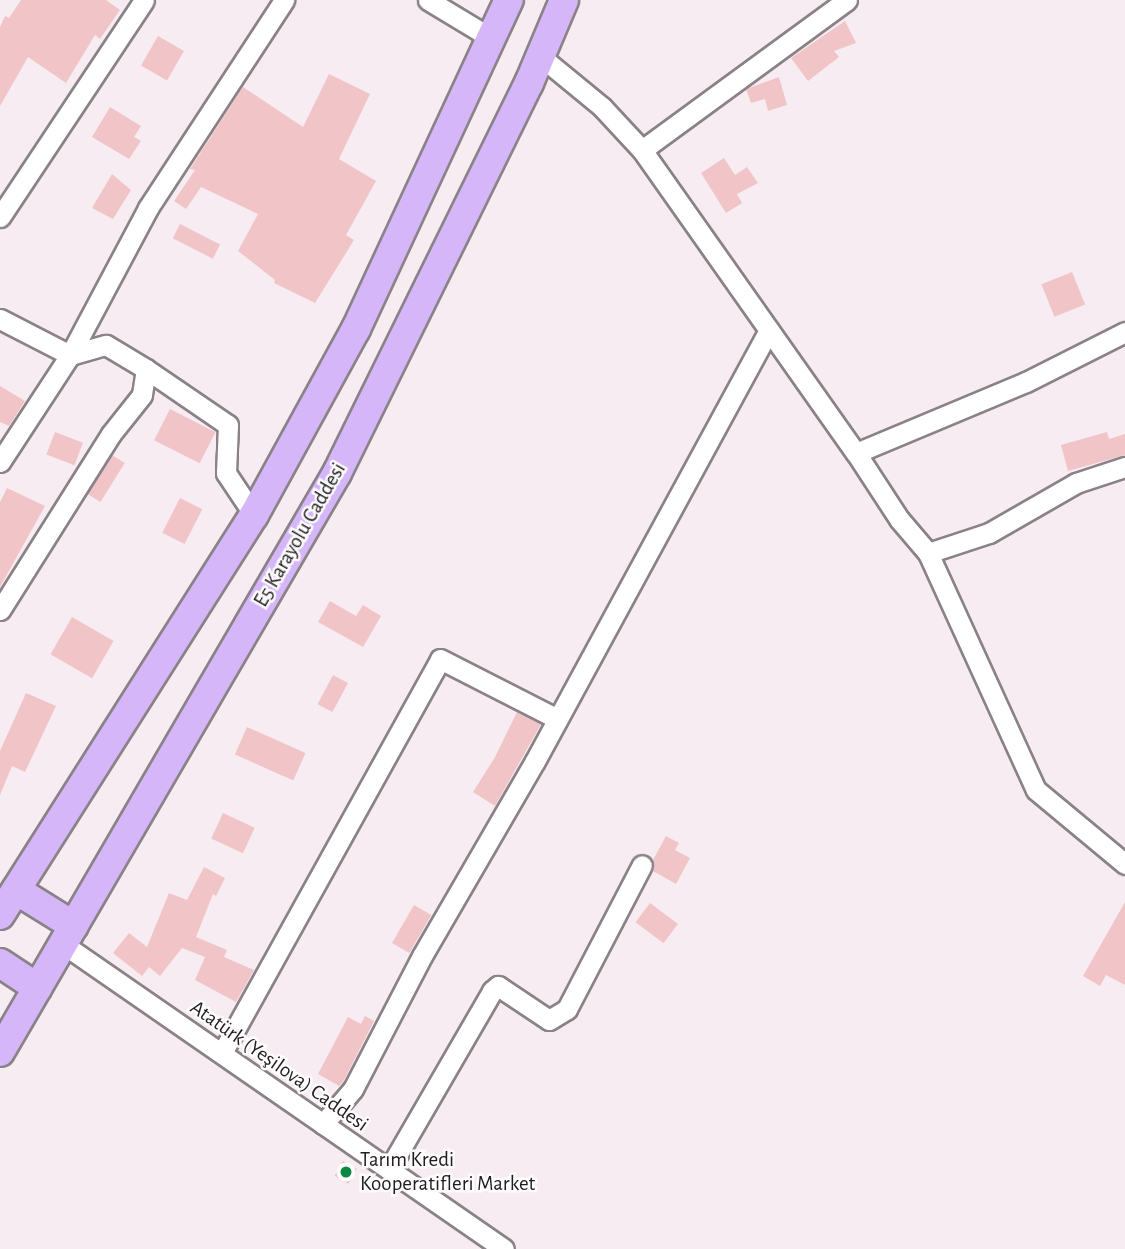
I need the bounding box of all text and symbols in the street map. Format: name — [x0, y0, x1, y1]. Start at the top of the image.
street label: E5 Karayolu Caddesi — [248, 458, 352, 612]
street label: Atatürk (Yeşilova) Caddesi — [185, 995, 373, 1137]
place label: Tarım Kredi Kooperatifleri Market — [360, 1147, 535, 1197]
marker: Tarım Kredi Kooperatifleri Market — [338, 1164, 354, 1180]

